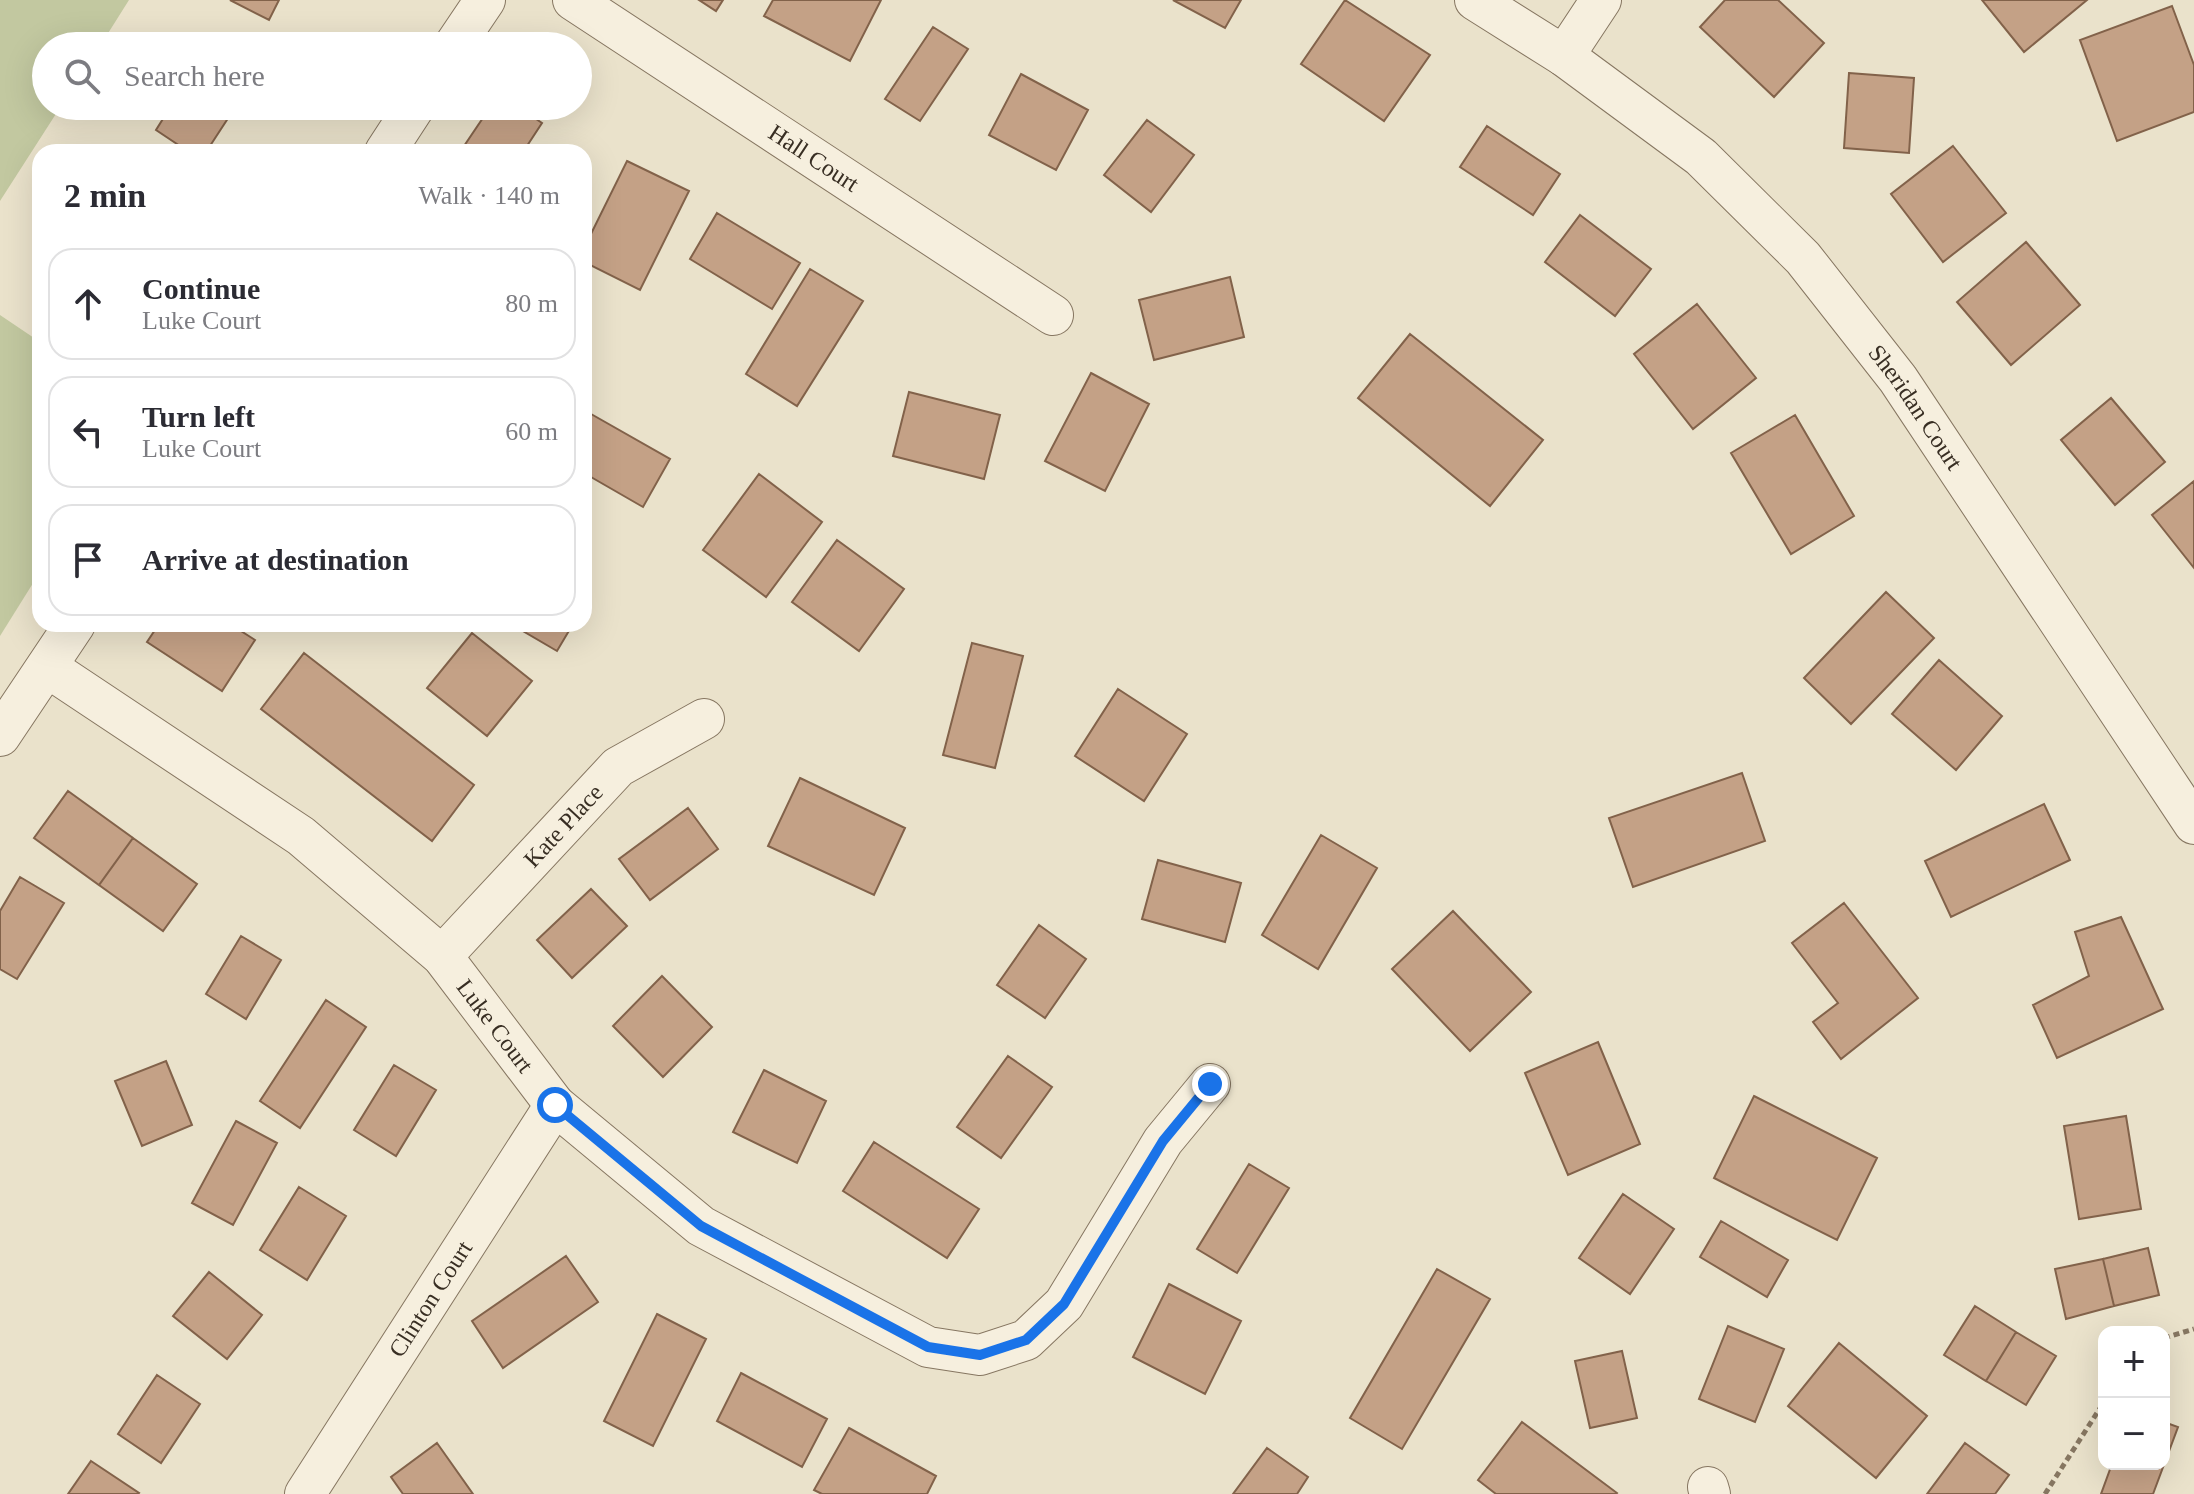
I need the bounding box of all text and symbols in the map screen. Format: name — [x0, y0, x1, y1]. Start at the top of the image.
search box — [32, 32, 592, 120]
icon: search — [60, 54, 104, 98]
text: Search here — [124, 59, 265, 92]
street label: Hall Court — [764, 119, 864, 197]
text: 2 min — [64, 177, 146, 214]
text: Walk · 140 m — [418, 181, 560, 210]
text: Continue — [142, 272, 260, 305]
icon: ahead — [66, 282, 110, 326]
text: 80 m — [505, 289, 558, 318]
text: Luke Court — [142, 306, 261, 335]
street label: Sheridan Court — [1863, 340, 1968, 475]
text: Turn left — [142, 400, 255, 433]
icon: left — [66, 410, 110, 454]
text: 60 m — [505, 417, 558, 446]
text: Luke Court — [142, 434, 261, 463]
icon: arrive — [66, 538, 110, 582]
text: Arrive at destination — [142, 543, 409, 576]
street label: Kate Place — [519, 779, 608, 872]
street label: Luke Court — [451, 974, 539, 1078]
route end — [1192, 1066, 1228, 1102]
route start — [537, 1087, 573, 1123]
street label: Clinton Court — [384, 1236, 477, 1362]
map controls — [2098, 1326, 2170, 1470]
button: + — [2098, 1326, 2170, 1398]
button: − — [2098, 1398, 2170, 1470]

